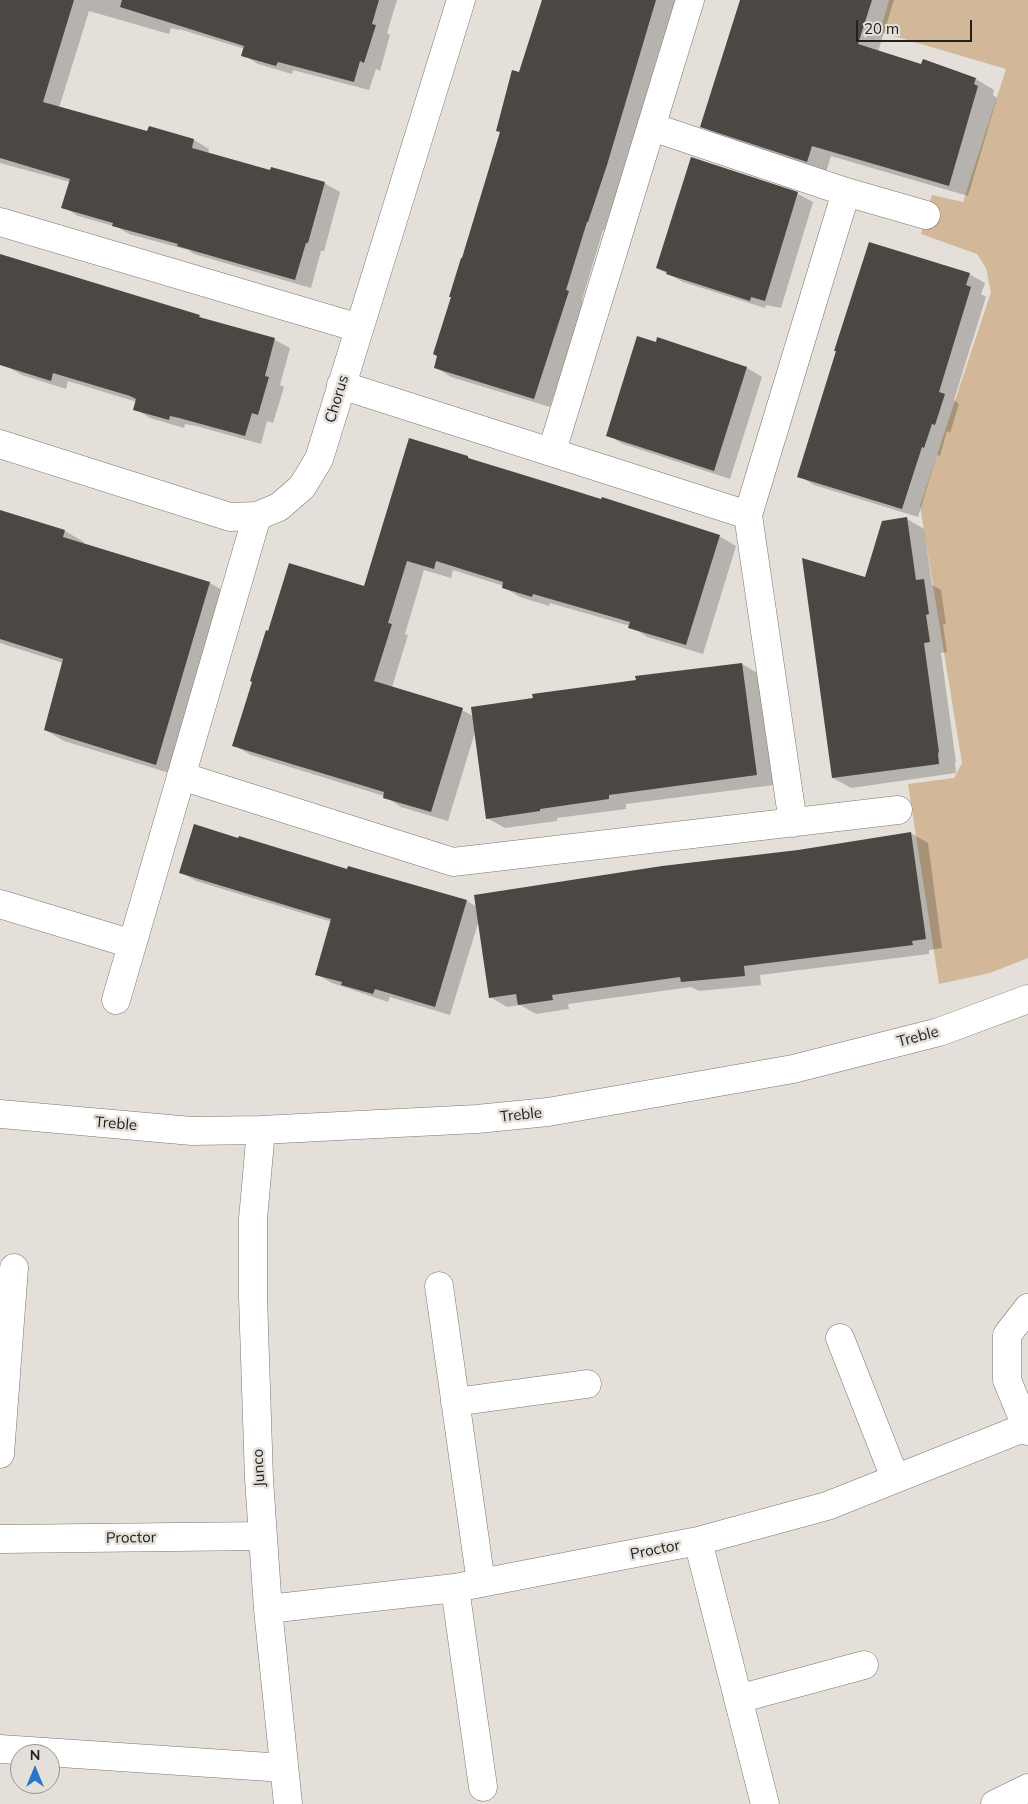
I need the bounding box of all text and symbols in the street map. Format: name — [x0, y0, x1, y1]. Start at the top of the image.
scale bar — [858, 10, 974, 42]
text: 20 m — [864, 19, 899, 38]
street label: Chorus — [321, 373, 353, 425]
street label: Treble — [895, 1023, 941, 1051]
street label: Treble — [499, 1104, 543, 1126]
street label: Treble — [94, 1113, 138, 1135]
street label: Junco — [249, 1448, 269, 1488]
street label: Proctor — [106, 1529, 156, 1547]
street label: Proctor — [629, 1536, 681, 1564]
north arrow — [10, 1744, 60, 1794]
text: N — [30, 1746, 40, 1764]

